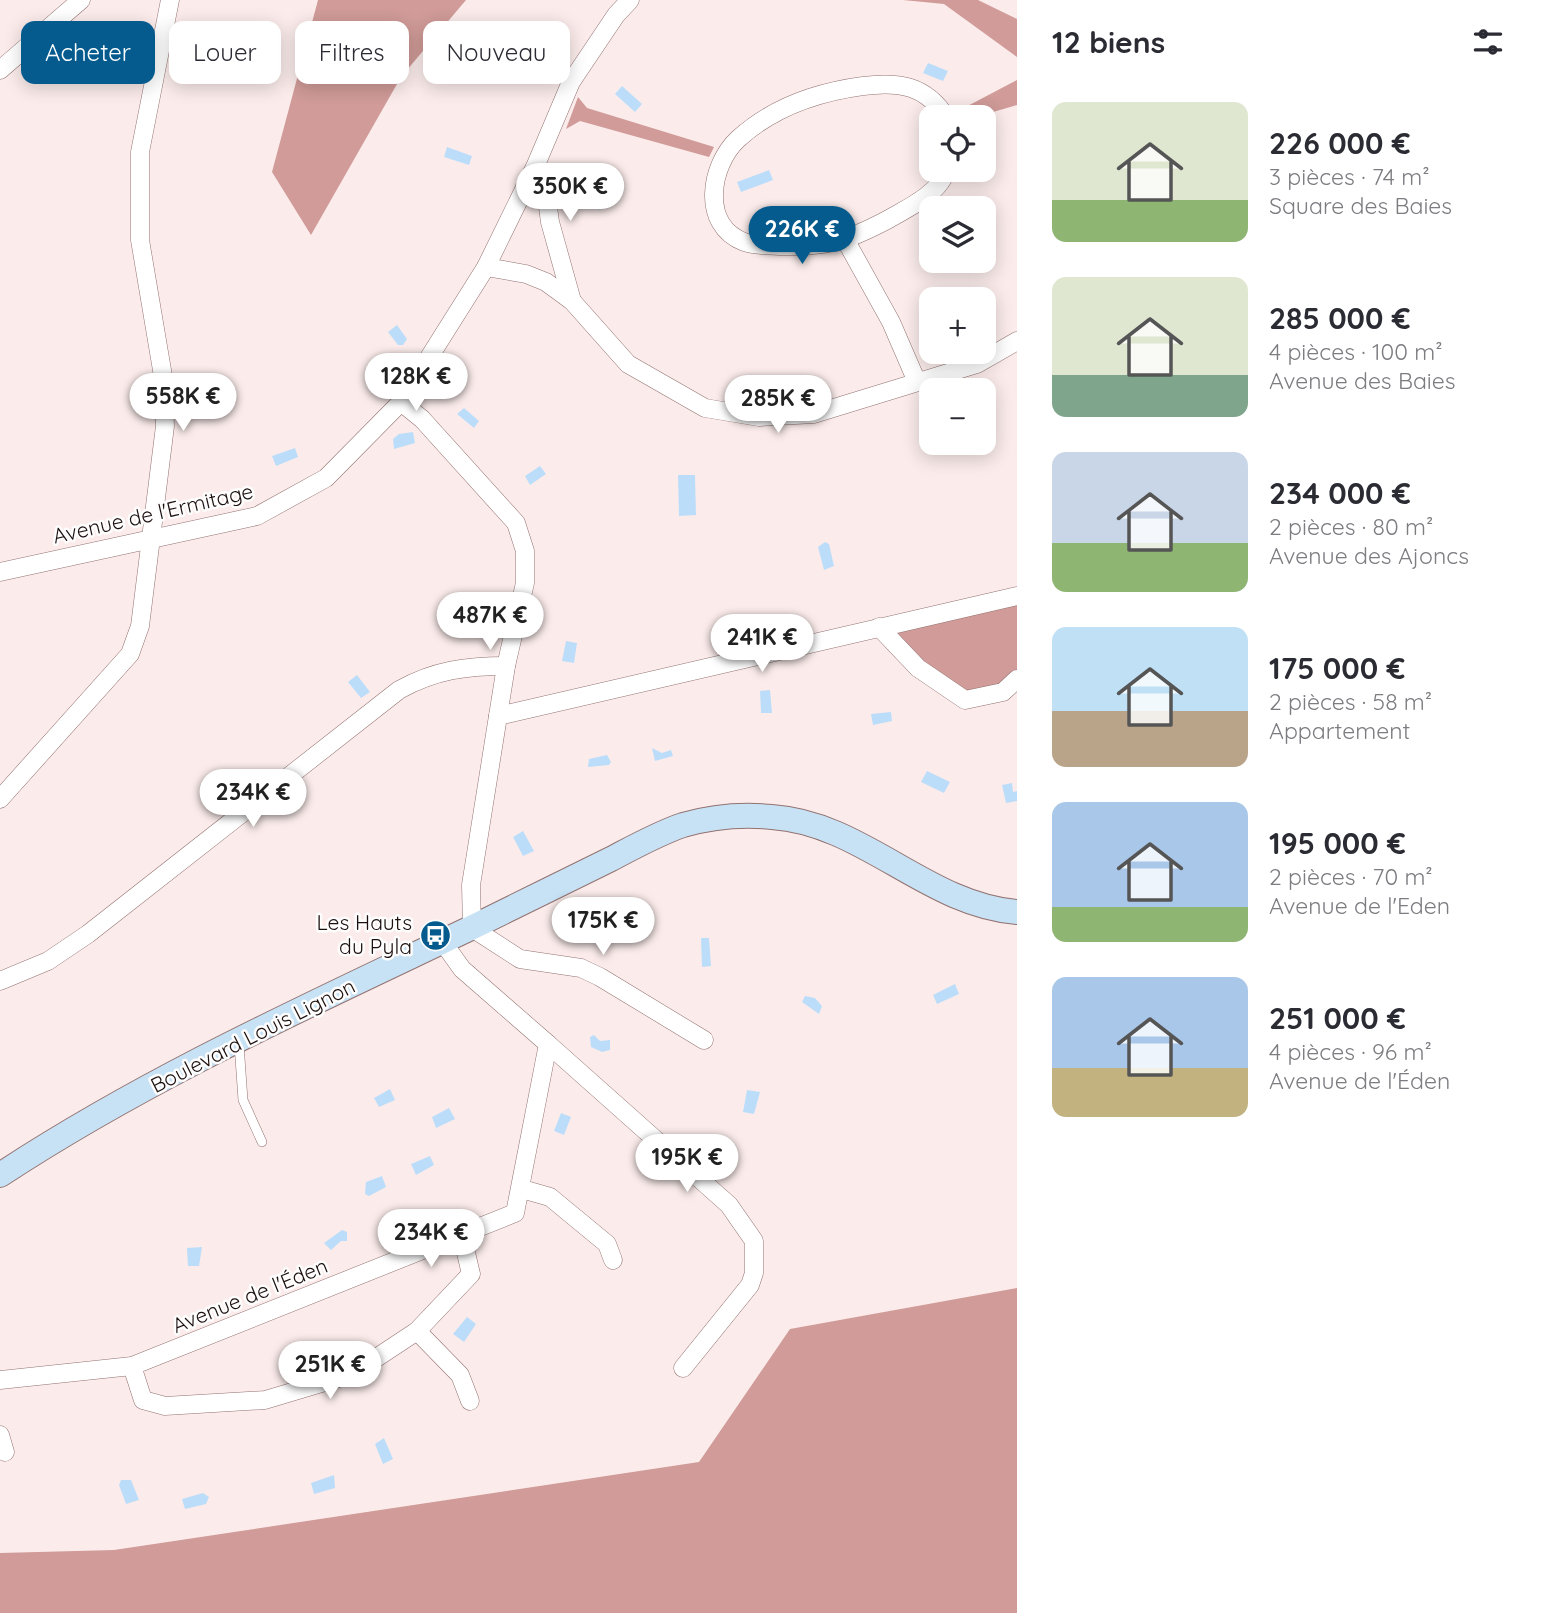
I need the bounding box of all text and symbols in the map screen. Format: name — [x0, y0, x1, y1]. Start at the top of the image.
chip: Acheter — [21, 21, 155, 84]
chip: Louer — [169, 21, 281, 84]
chip: Filtres — [295, 21, 409, 84]
chip: Nouveau — [423, 21, 570, 84]
text: 12 biens — [1052, 23, 1165, 61]
icon: filters — [1469, 23, 1507, 61]
map controls — [919, 105, 996, 455]
button: locate — [919, 105, 996, 182]
text: 226 000 € — [1269, 124, 1411, 162]
icon: home — [1108, 130, 1192, 214]
text: 3 pièces · 74 m² — [1269, 162, 1429, 191]
pin: 350K € — [513, 164, 627, 223]
text: 350K € — [532, 171, 608, 200]
text: Square des Baies — [1269, 191, 1452, 220]
button: layers — [919, 196, 996, 273]
pin: 226K € — [745, 206, 859, 266]
text: 226K € — [765, 214, 839, 243]
button: + — [919, 287, 996, 364]
text: 285 000 € — [1269, 299, 1411, 337]
icon: home — [1108, 305, 1192, 389]
text: 4 pièces · 100 m² — [1269, 337, 1442, 366]
pin: 128K € — [359, 354, 473, 413]
text: 128K € — [381, 361, 451, 390]
text: Avenue des Baies — [1269, 366, 1456, 395]
pin: 558K € — [126, 374, 240, 433]
pin: 285K € — [721, 376, 835, 435]
button: − — [919, 378, 996, 455]
text: 558K € — [145, 381, 221, 410]
text: 285K € — [741, 383, 815, 412]
text: 234 000 € — [1269, 474, 1411, 512]
street label: Avenue de l'Ermitage — [50, 477, 255, 549]
icon: home — [1108, 480, 1192, 564]
text: 2 pièces · 80 m² — [1269, 512, 1433, 541]
text: Avenue des Ajoncs — [1269, 541, 1469, 570]
pin: 487K € — [433, 592, 547, 652]
text: 487K € — [453, 600, 527, 629]
pin: 241K € — [705, 614, 819, 674]
text: 241K € — [727, 622, 797, 651]
text: 175 000 € — [1269, 649, 1405, 687]
icon: home — [1108, 655, 1192, 739]
text: 2 pièces · 58 m² — [1269, 687, 1432, 716]
text: Appartement — [1269, 716, 1410, 745]
pin: 234K € — [196, 770, 310, 829]
text: 234K € — [216, 777, 290, 806]
text: 195 000 € — [1269, 824, 1406, 862]
icon: home — [1108, 830, 1192, 914]
text: 2 pièces · 70 m² — [1269, 862, 1433, 891]
text: Avenue de l'Eden — [1269, 891, 1450, 920]
pin: 175K € — [546, 898, 660, 957]
text: 175K € — [568, 905, 638, 934]
place label: Les Hauts du Pyla — [316, 909, 412, 959]
bus stop icon: Les Hauts du Pyla — [418, 918, 452, 952]
street label: Boulevard Louis Lignon — [146, 972, 359, 1098]
text: 251 000 € — [1269, 999, 1406, 1037]
icon: home — [1108, 1005, 1192, 1089]
text: 4 pièces · 96 m² — [1269, 1037, 1432, 1066]
text: Avenue de l'Éden — [1269, 1066, 1450, 1095]
pin: 195K € — [630, 1134, 744, 1194]
text: 195K € — [651, 1142, 723, 1171]
pin: 234K € — [374, 1210, 488, 1269]
text: 234K € — [394, 1217, 468, 1246]
street label: Avenue de l'Éden — [168, 1252, 331, 1338]
pin: 251K € — [273, 1342, 387, 1401]
text: 251K € — [294, 1349, 366, 1378]

